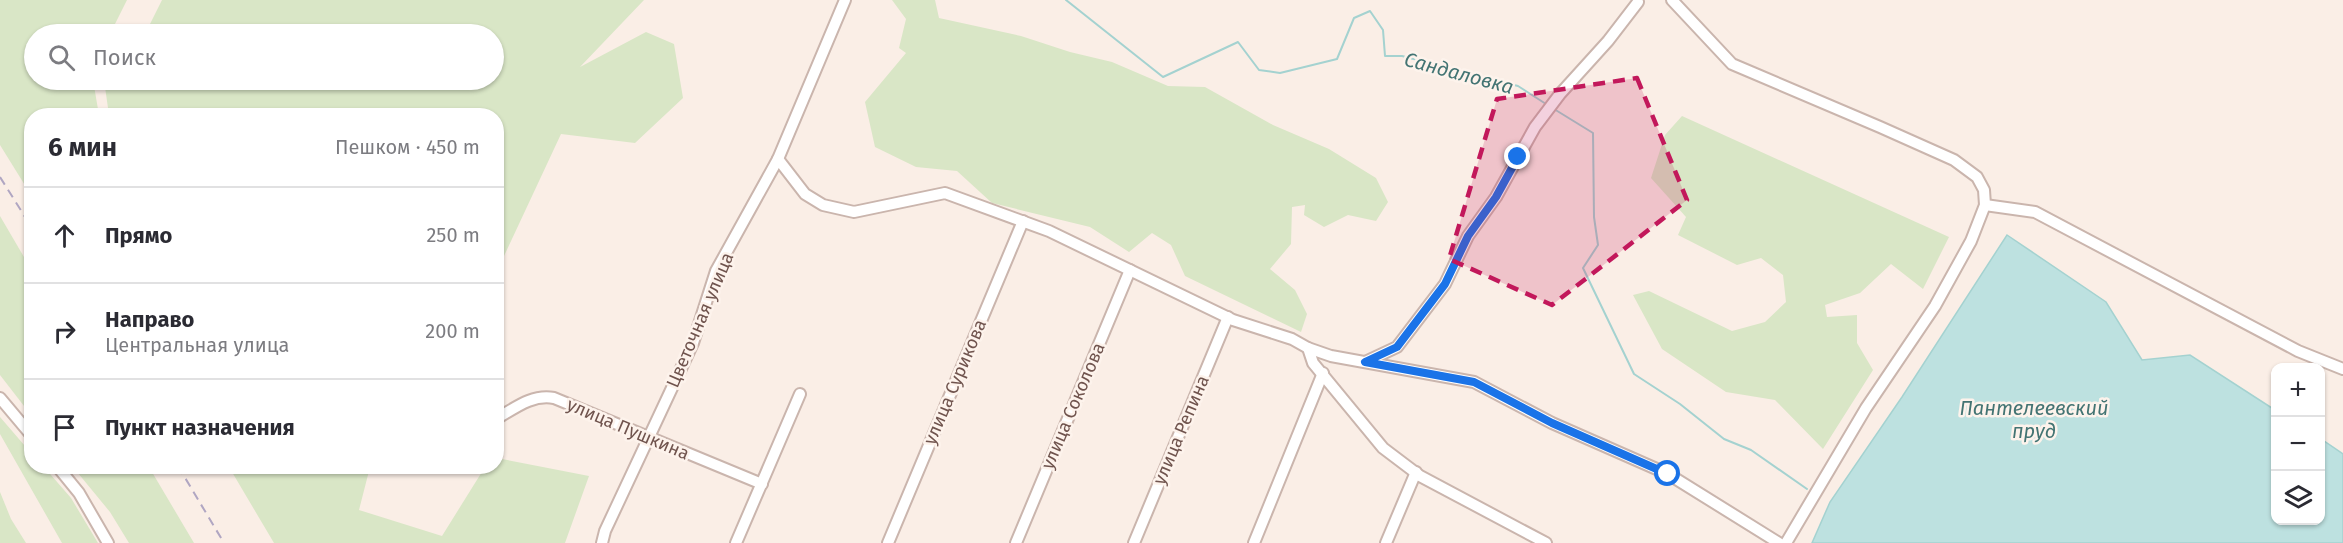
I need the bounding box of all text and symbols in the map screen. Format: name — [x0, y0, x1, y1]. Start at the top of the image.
search box — [24, 24, 504, 90]
icon: search — [45, 41, 78, 74]
text: Поиск — [93, 44, 156, 71]
water label: Сандаловка — [1402, 47, 1516, 99]
text: 6 мин — [48, 132, 117, 163]
text: Пешком · 450 m — [335, 135, 480, 159]
route end — [1504, 143, 1530, 169]
icon: ahead — [48, 219, 81, 252]
text: Прямо — [105, 222, 172, 249]
text: 250 m — [426, 223, 480, 247]
street label: Цветочная улица — [662, 249, 738, 391]
text: Направо — [105, 306, 194, 333]
icon: right — [48, 315, 81, 348]
street label: улица Сурикова — [919, 316, 991, 448]
text: 200 m — [425, 319, 480, 343]
text: Центральная улица — [105, 333, 289, 357]
street label: улица Соколова — [1036, 339, 1110, 473]
map controls — [2271, 363, 2325, 525]
button: + — [2271, 363, 2325, 417]
street label: улица Репина — [1148, 372, 1214, 488]
street label: улица Пушкина — [563, 393, 693, 465]
water label: Пантелеевский пруд — [1959, 396, 2109, 443]
icon: arrive — [48, 411, 81, 444]
text: Пункт назначения — [105, 414, 295, 441]
button: − — [2271, 417, 2325, 471]
route start — [1654, 460, 1680, 486]
button: layers — [2271, 471, 2325, 525]

